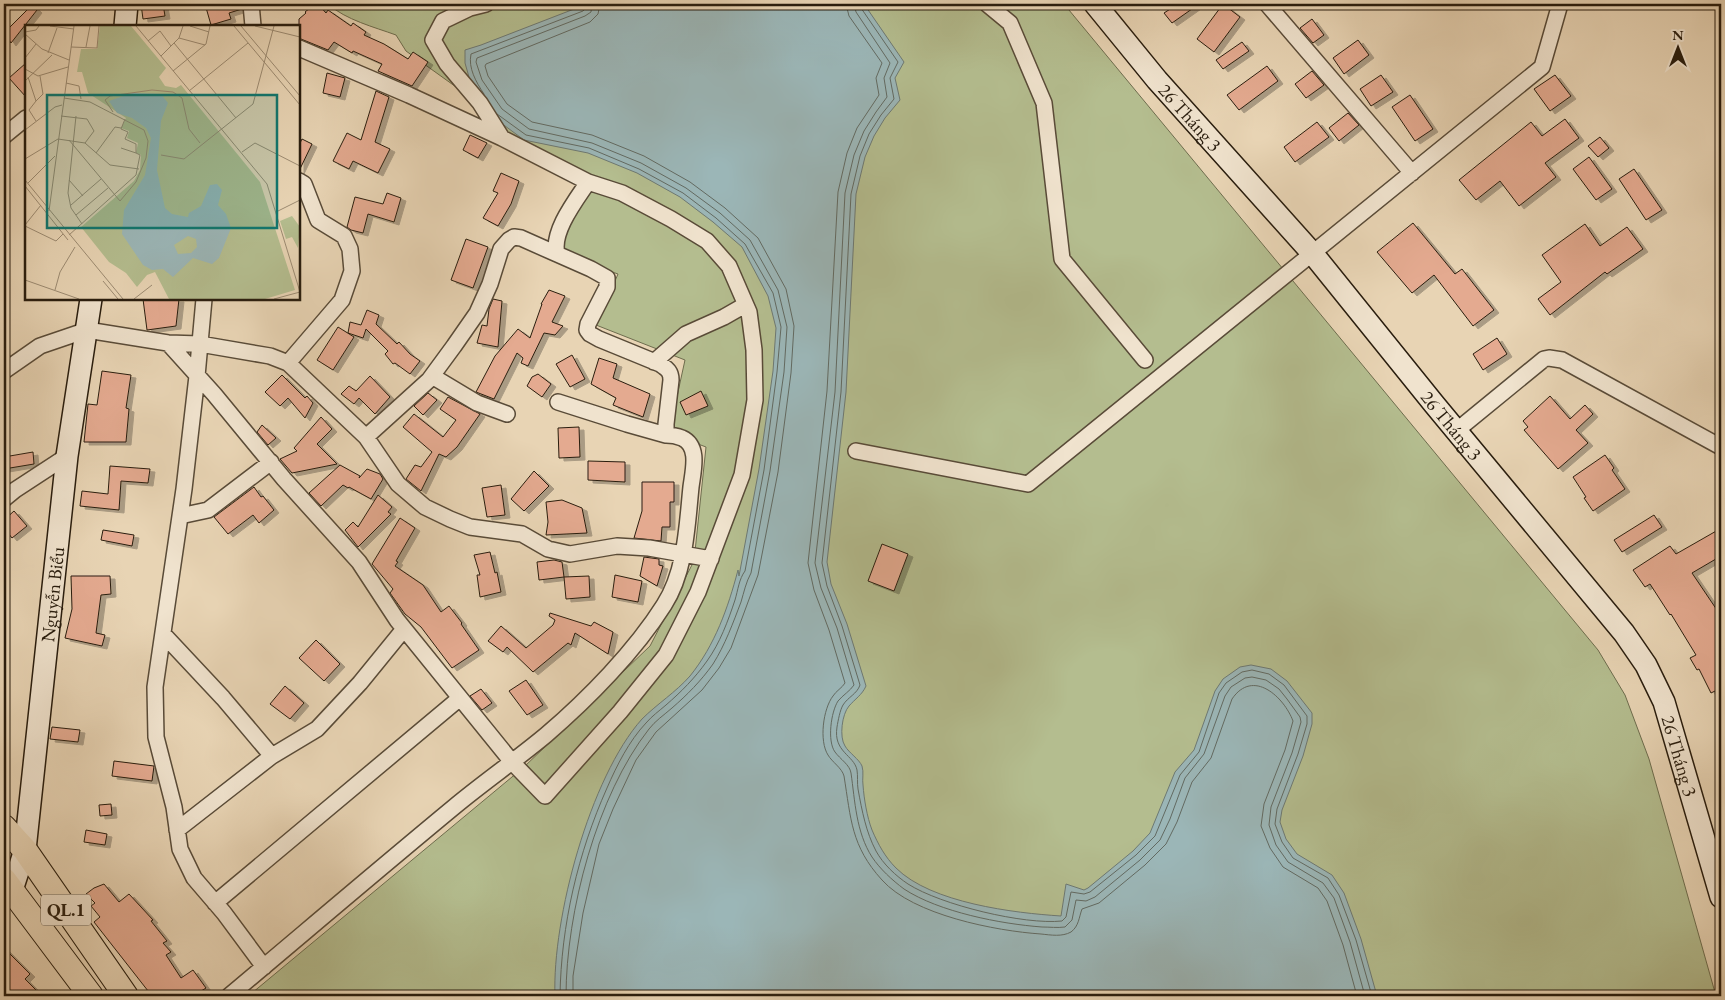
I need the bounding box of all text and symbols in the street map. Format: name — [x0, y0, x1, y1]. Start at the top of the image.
north arrow — [1652, 22, 1702, 72]
inset map — [25, 25, 300, 300]
text: N — [1672, 26, 1684, 44]
street label: 26 Tháng 3 — [1153, 78, 1227, 157]
street label: 26 Tháng 3 — [1415, 385, 1487, 466]
street label: Nguyễn Biểu — [35, 546, 70, 643]
street label: 26 Tháng 3 — [1656, 712, 1703, 799]
road number: QL.1 — [41, 894, 91, 926]

